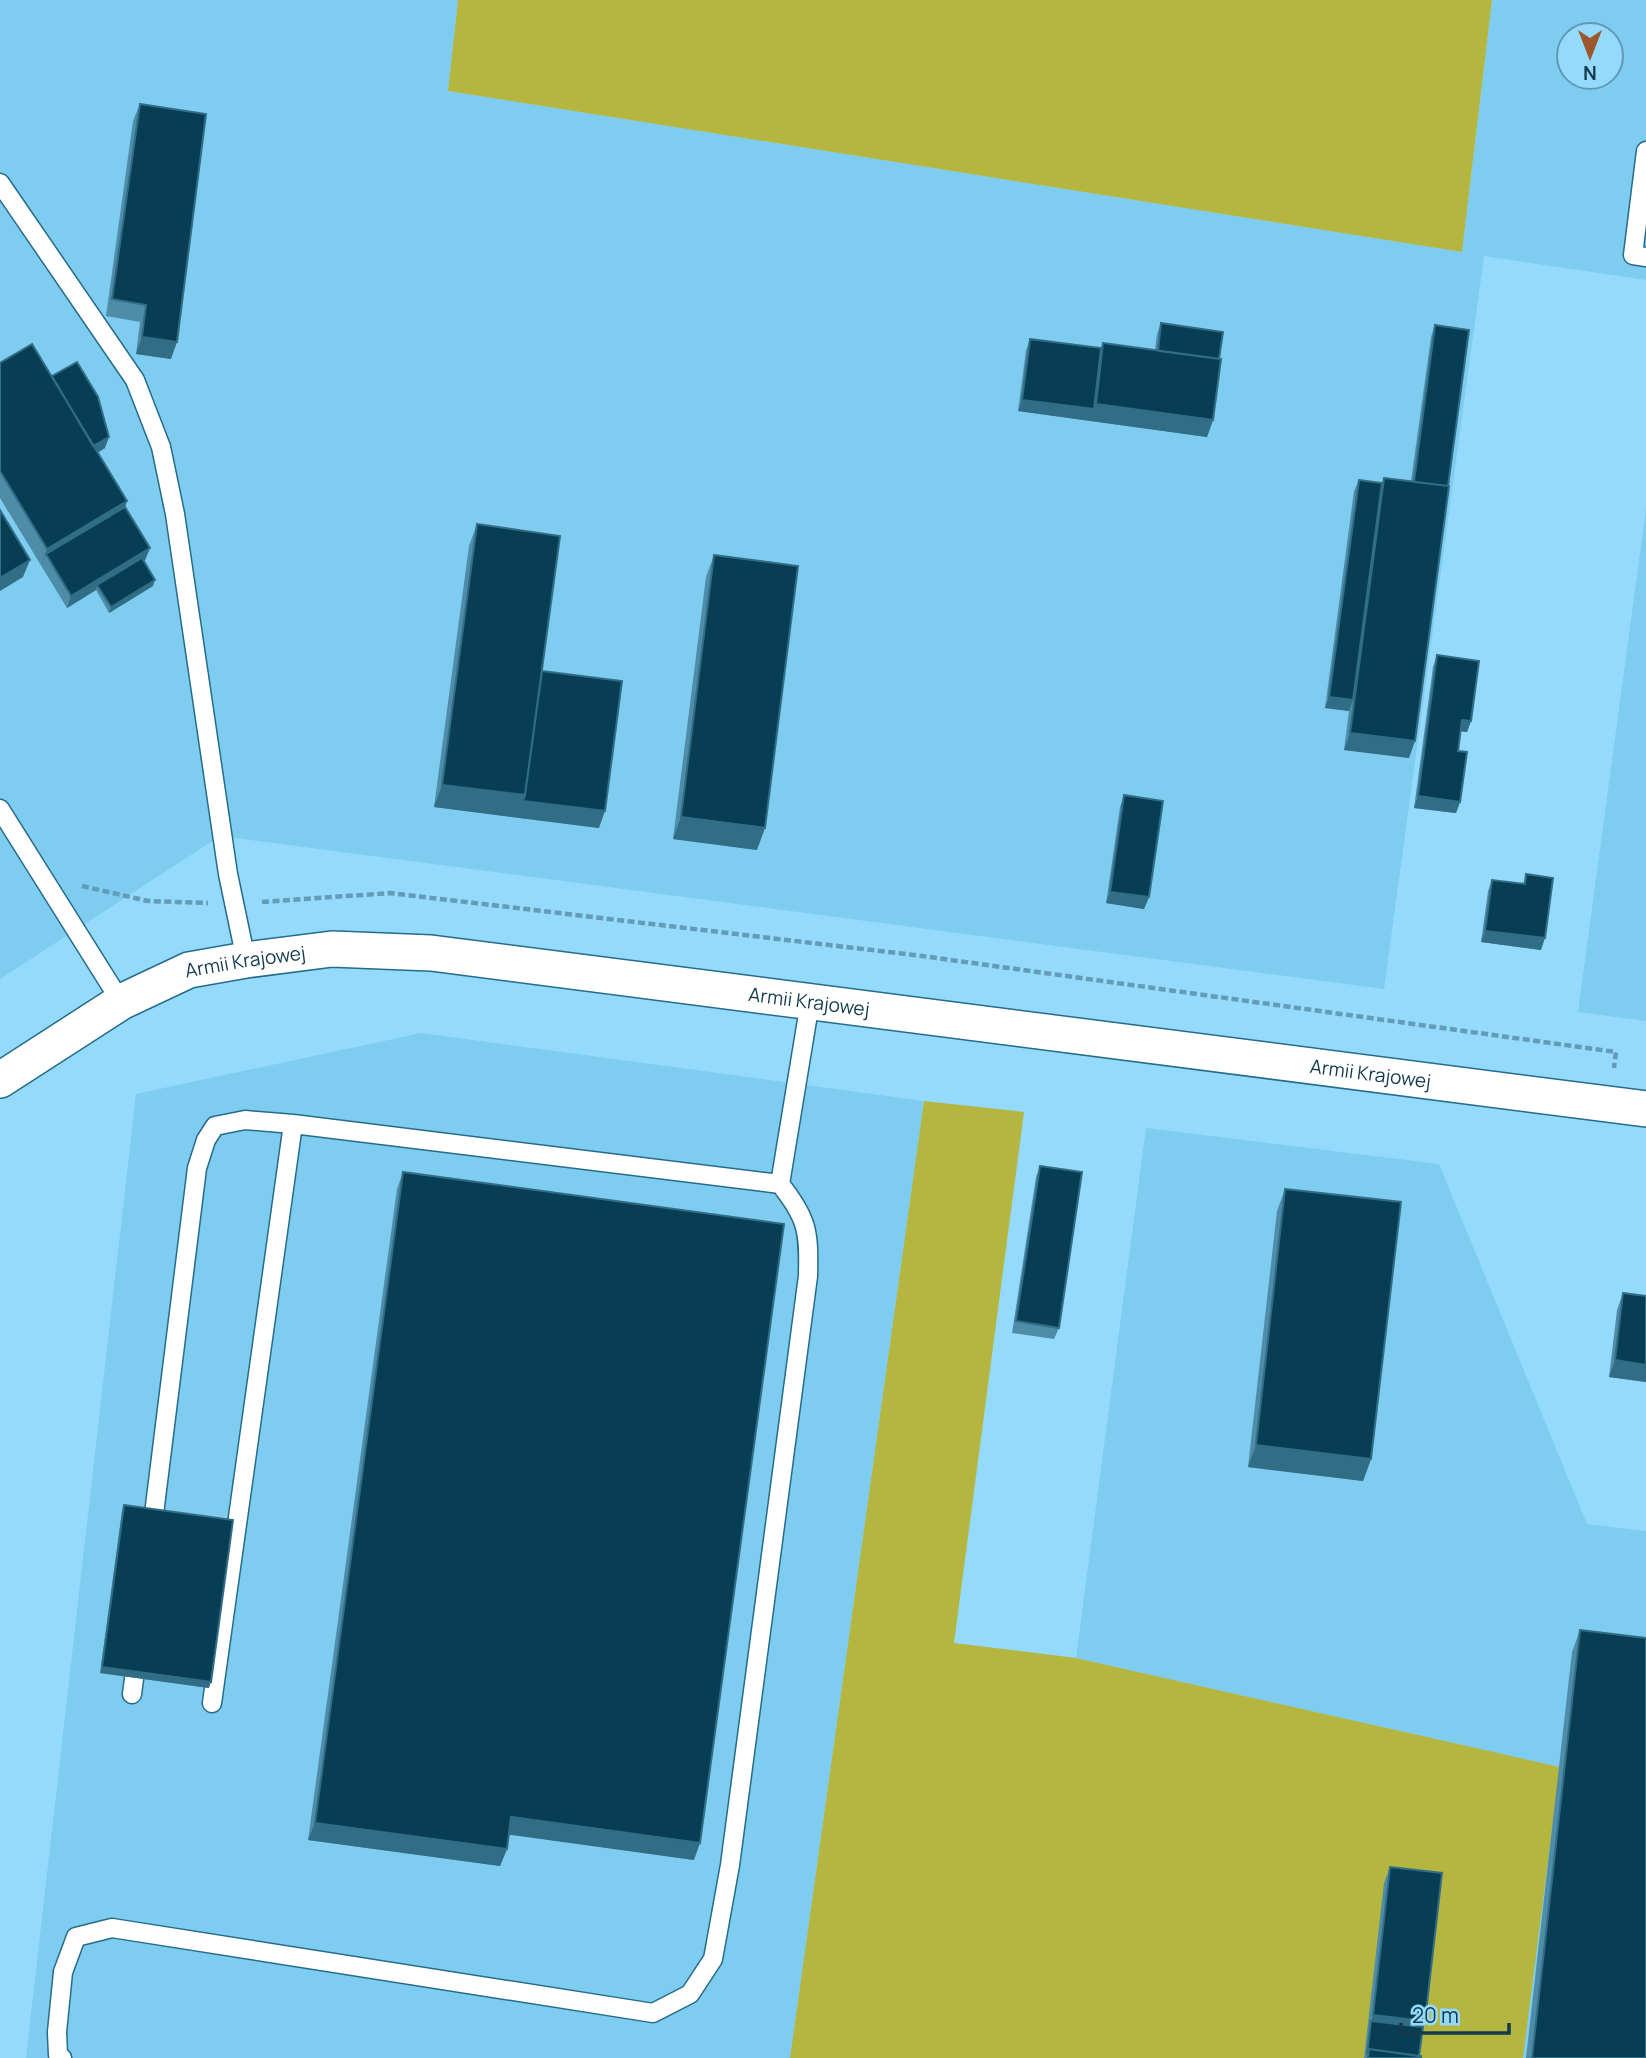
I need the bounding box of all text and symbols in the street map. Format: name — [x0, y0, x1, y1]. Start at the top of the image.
north arrow — [1555, 21, 1625, 91]
text: N — [1583, 60, 1597, 86]
street label: Armii Krajowej — [183, 940, 307, 983]
street label: Armii Krajowej — [747, 981, 871, 1022]
street label: Armii Krajowej — [1308, 1053, 1433, 1094]
scale bar — [1401, 1992, 1510, 2036]
text: 20 m — [1412, 2001, 1459, 2029]

